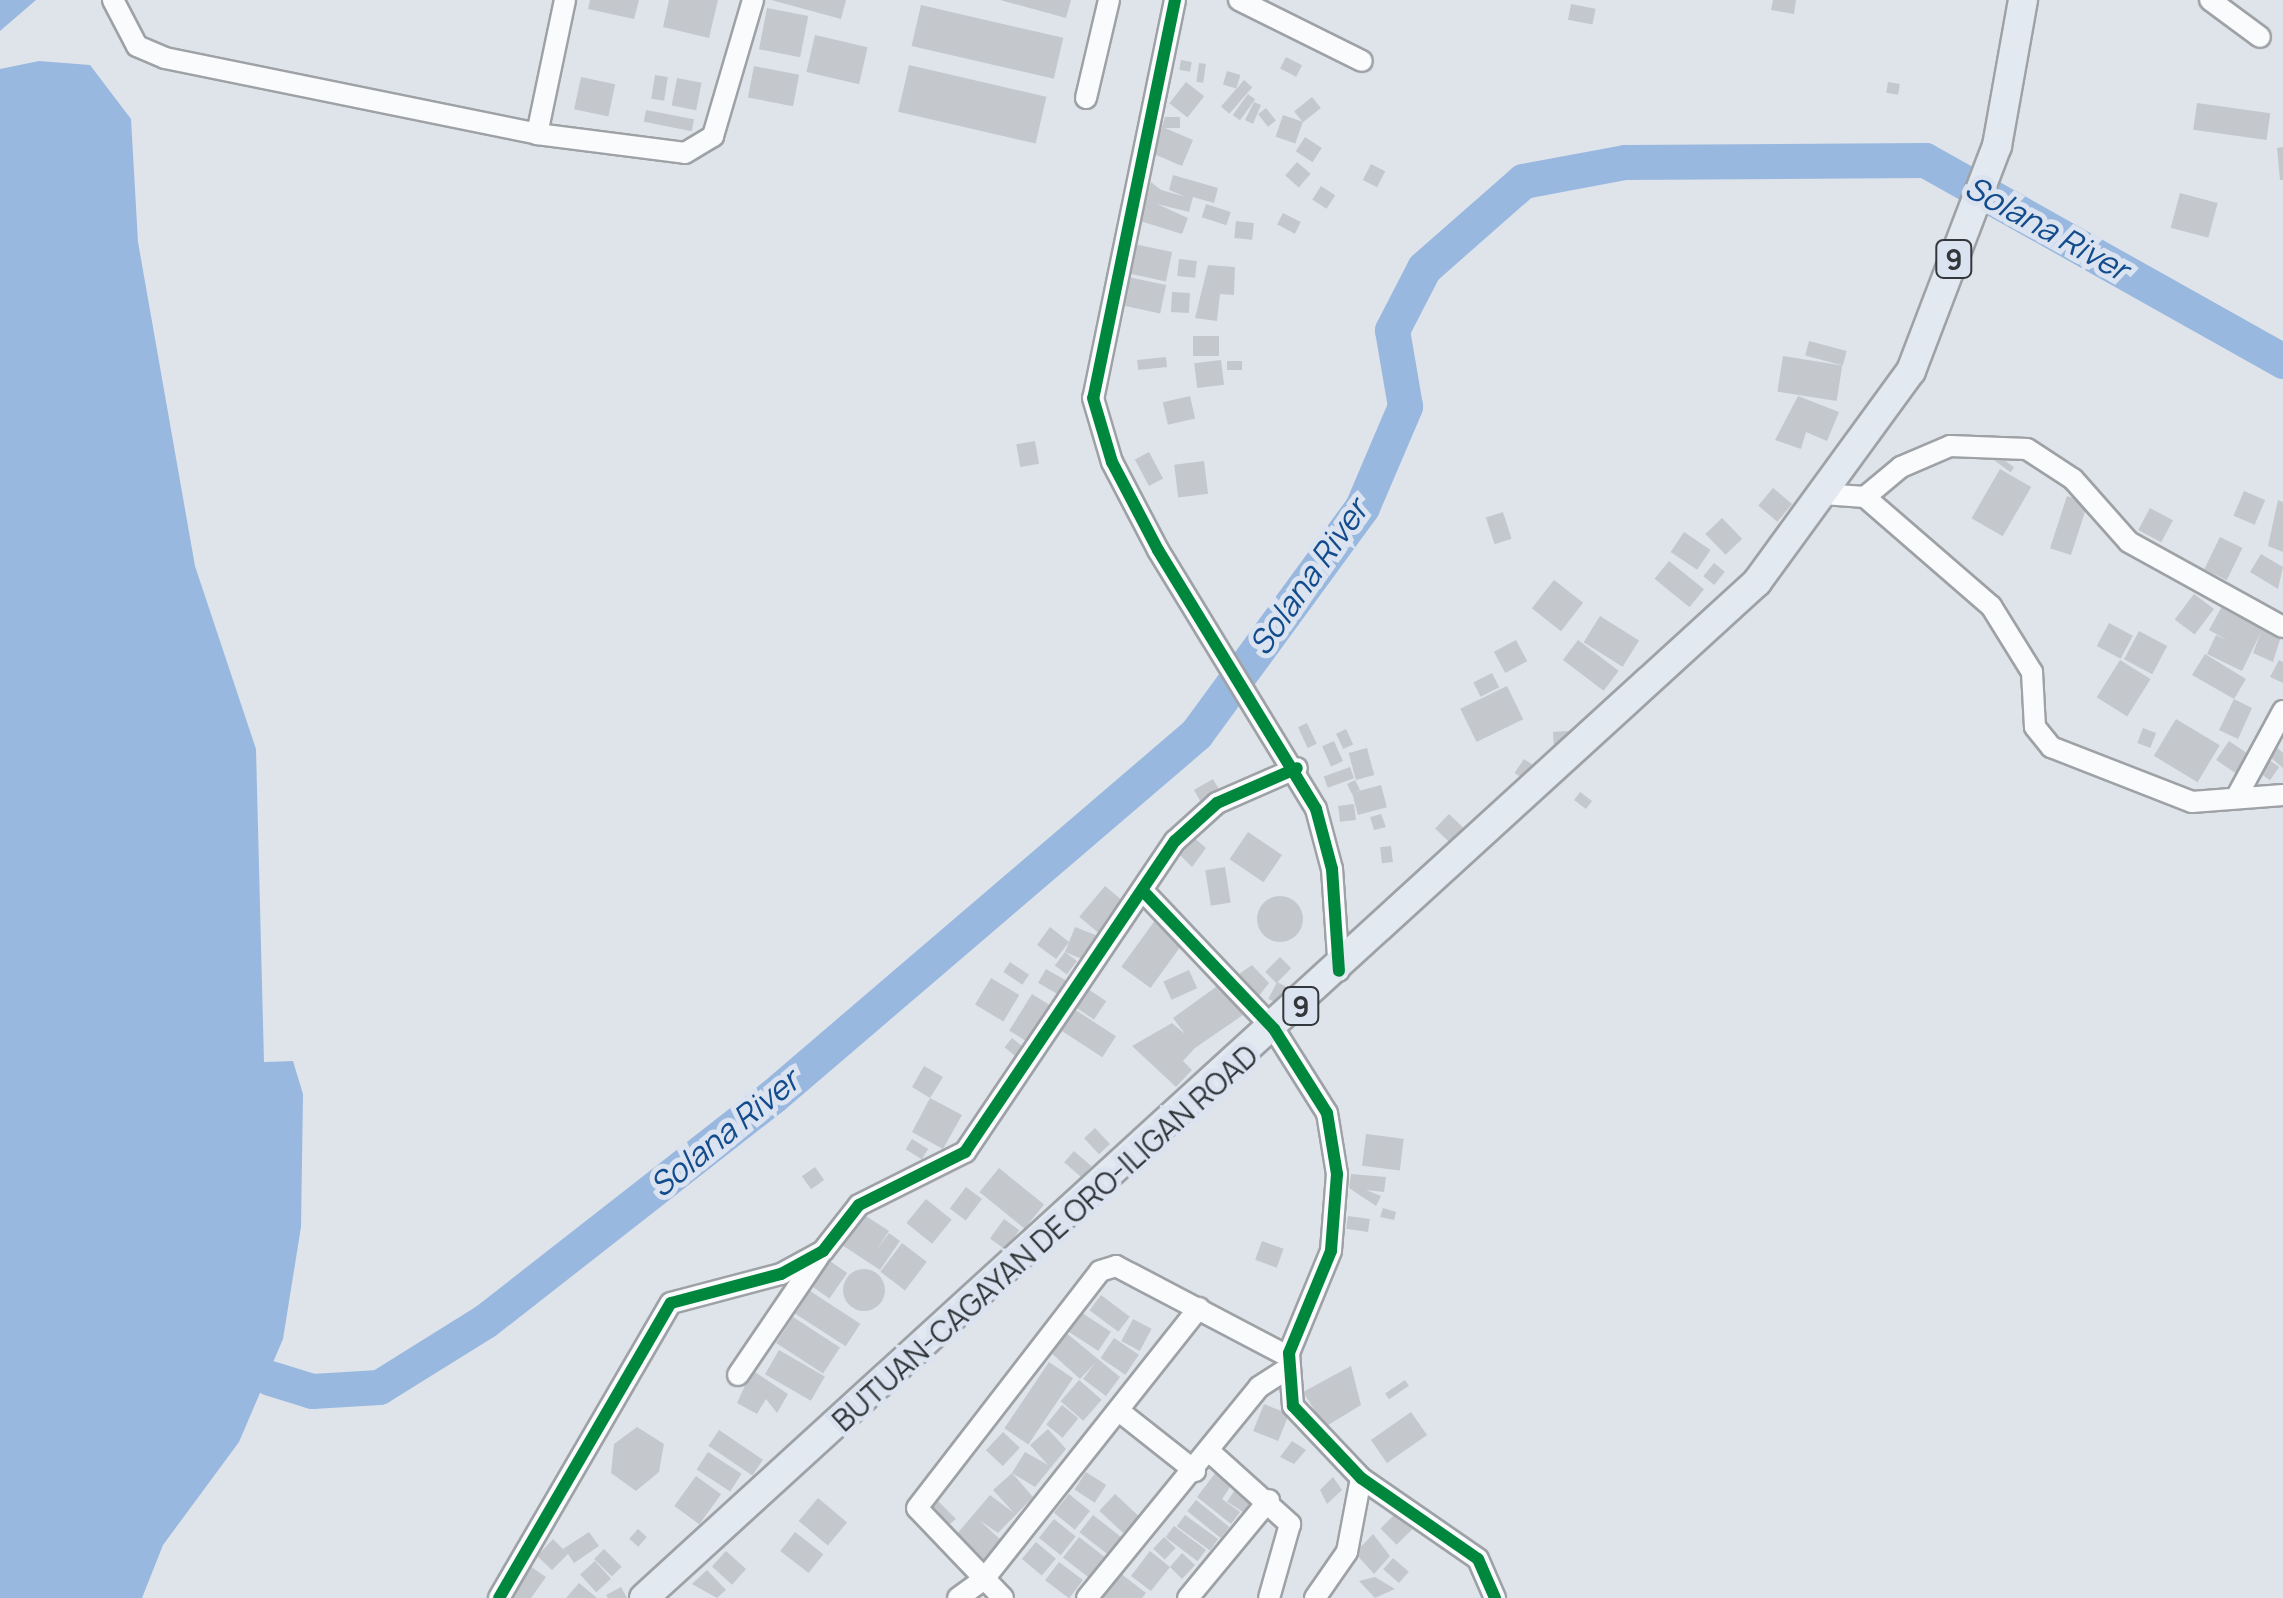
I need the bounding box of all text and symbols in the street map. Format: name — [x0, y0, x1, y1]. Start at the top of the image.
water label: Solana River — [1959, 167, 2135, 289]
road number: 9 — [1934, 236, 1974, 282]
water label: Solana River — [1240, 492, 1376, 662]
road number: 9 — [1281, 983, 1321, 1029]
street label: BUTUAN-CAGAYAN DE ORO-ILIGAN ROAD — [825, 1037, 1265, 1439]
water label: Solana River — [642, 1061, 806, 1205]

